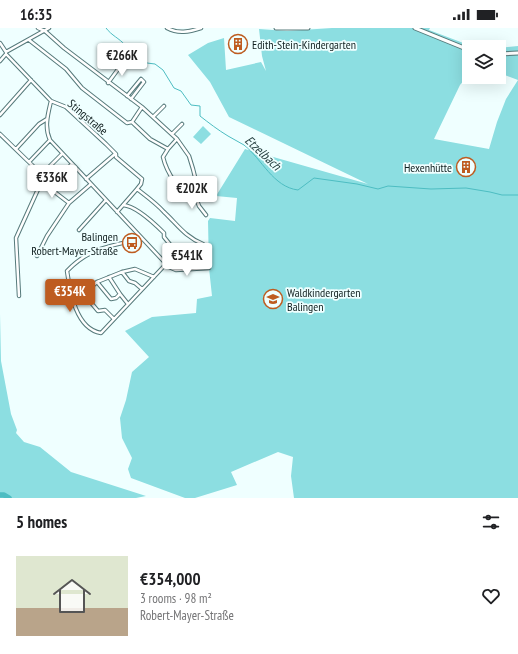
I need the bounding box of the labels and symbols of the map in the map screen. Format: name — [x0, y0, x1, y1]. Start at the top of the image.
building icon: Edith-Stein-Kindergarten — [227, 33, 249, 55]
place label: Edith-Stein-Kindergarten — [252, 37, 356, 52]
pin: €266K — [94, 43, 150, 77]
street label: Stingstraße — [65, 96, 111, 138]
water label: Etzelbach — [241, 132, 286, 175]
building icon: Hexenhütte — [455, 156, 477, 178]
place label: Hexenhütte — [404, 160, 452, 175]
pin: €336K — [24, 165, 80, 199]
pin: €202K — [164, 176, 220, 210]
place label: Balingen Robert-Mayer-Straße — [31, 229, 118, 258]
bus stop icon: Balingen Robert-Mayer-Straße — [121, 232, 143, 254]
pin: €541K — [159, 243, 215, 277]
pin: €354K — [42, 279, 98, 313]
place label: Waldkindergarten Balingen — [287, 285, 360, 314]
school or university icon: Waldkindergarten Balingen — [262, 288, 284, 310]

